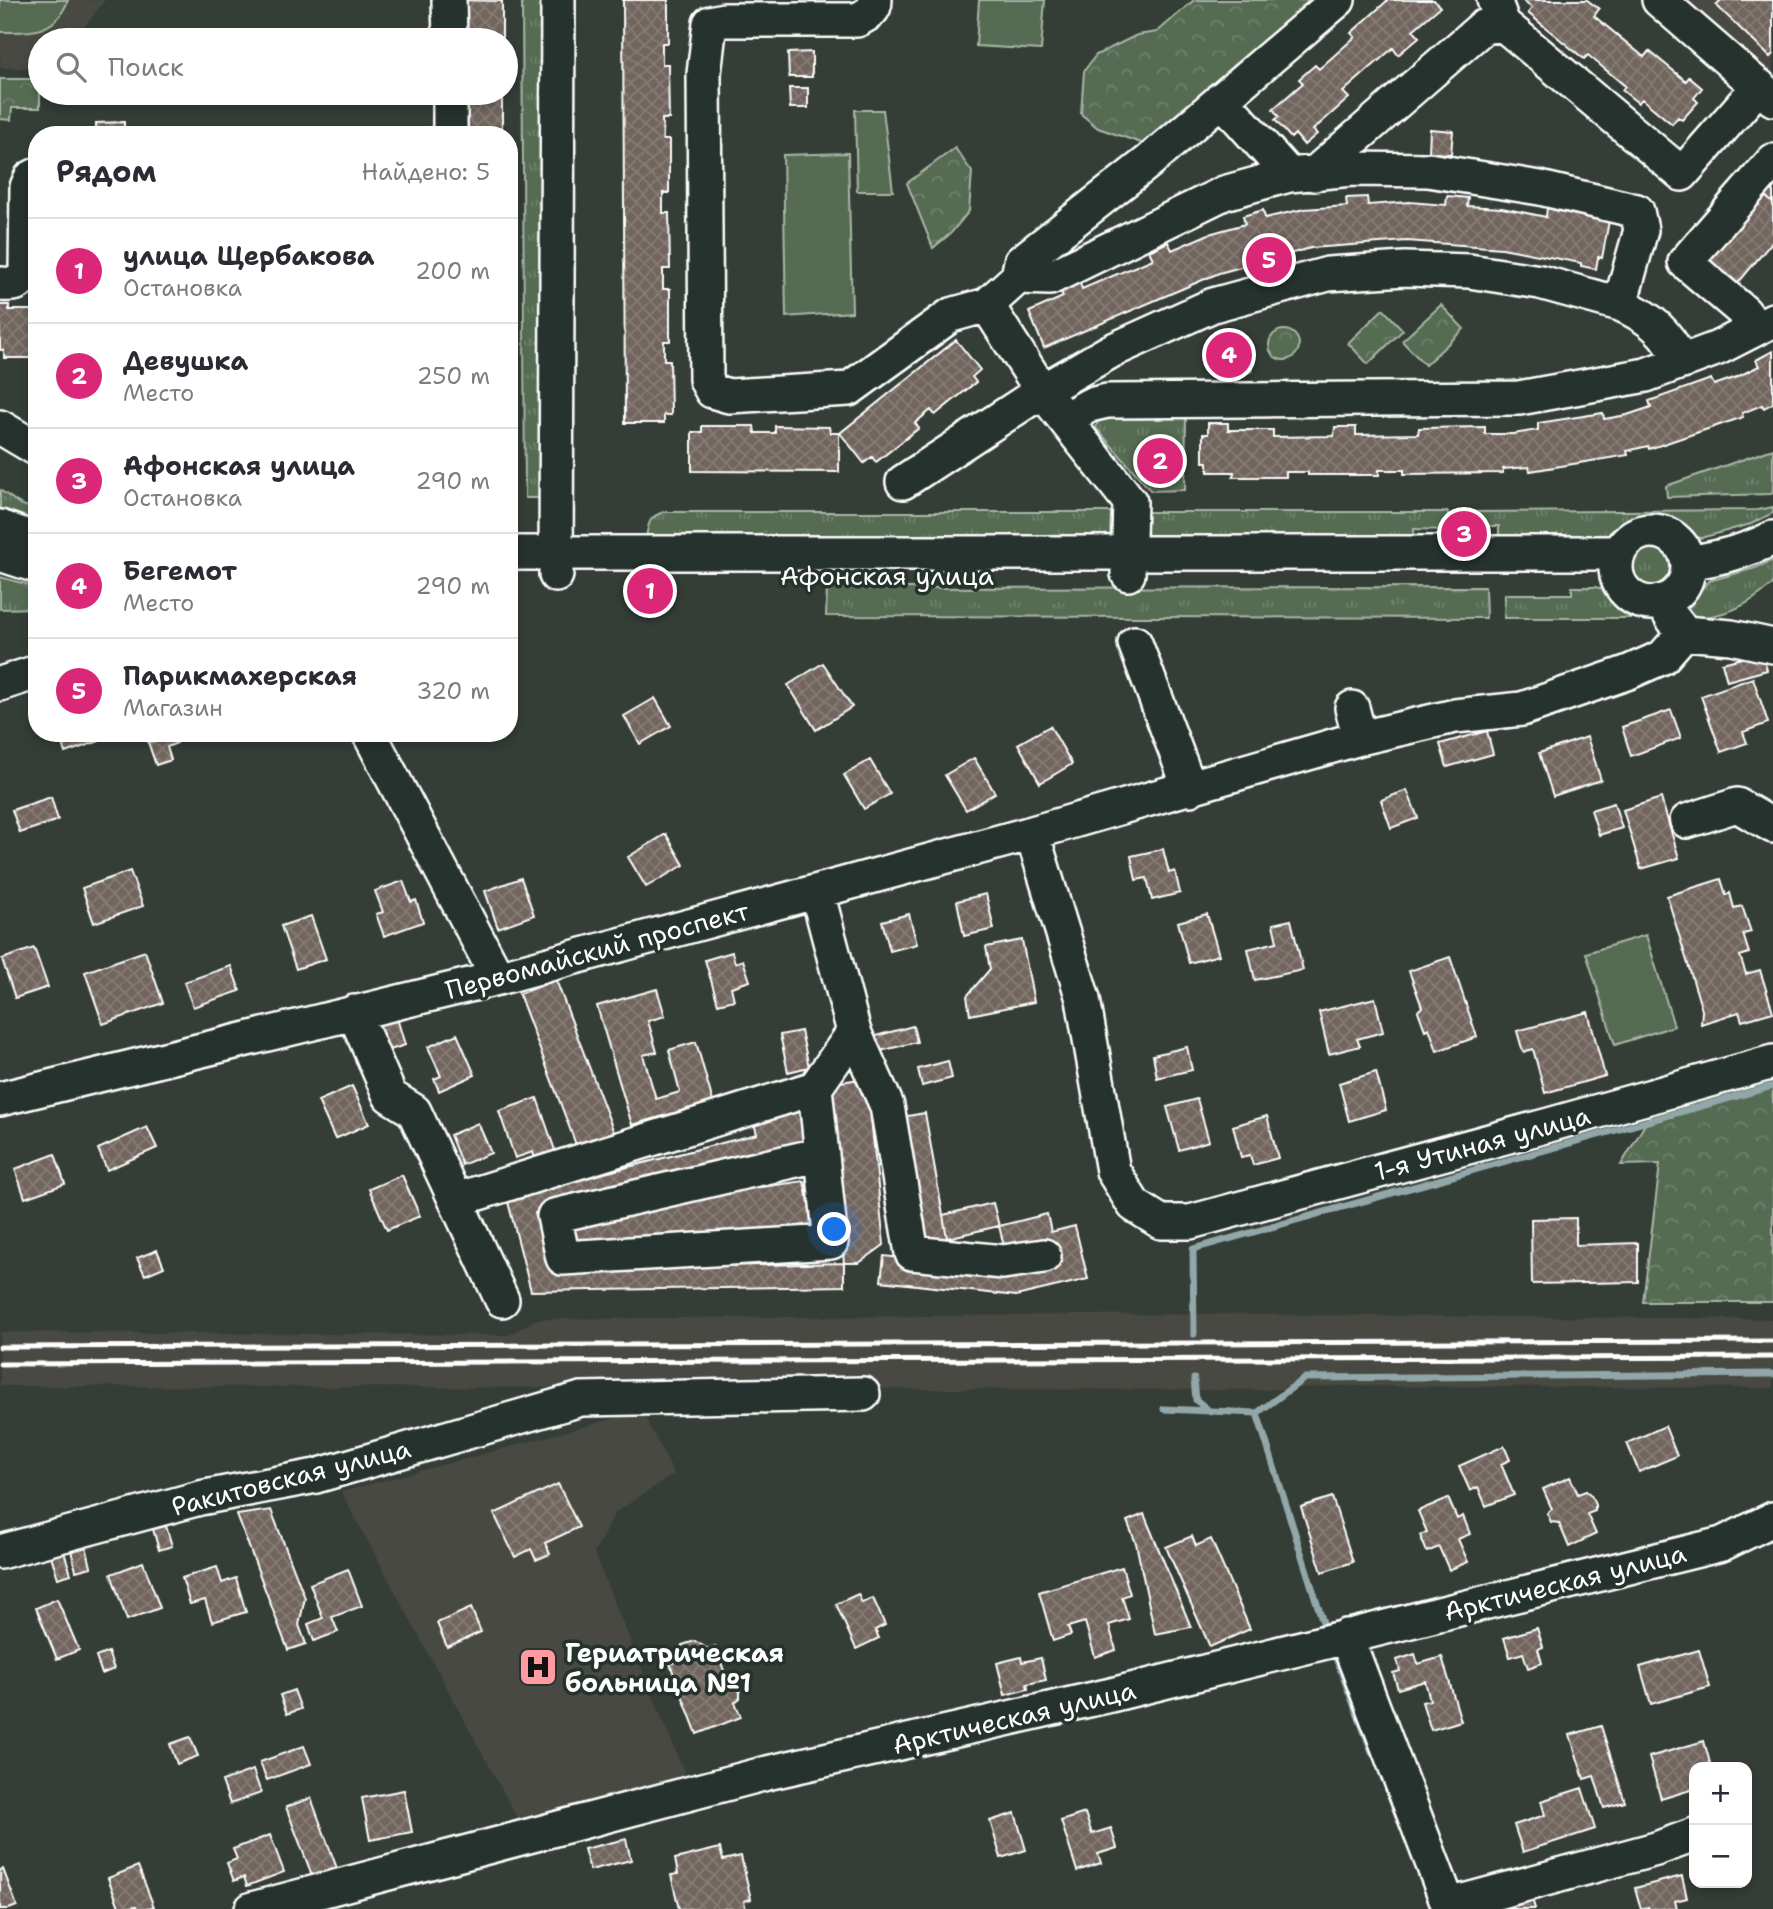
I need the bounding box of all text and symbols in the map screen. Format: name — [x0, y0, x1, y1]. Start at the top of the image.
search box — [28, 28, 518, 105]
icon: search — [52, 48, 90, 86]
text: Поиск — [108, 49, 184, 84]
text: Рядом — [56, 151, 156, 192]
text: Найдено: 5 — [362, 157, 490, 187]
pin: 5 — [1246, 234, 1292, 286]
text: улица Щербакова — [123, 238, 375, 273]
text: 1 — [74, 256, 84, 286]
text: 200 m — [415, 256, 490, 286]
text: Остановка — [123, 273, 242, 303]
pin: 4 — [1206, 329, 1252, 381]
text: Девушка — [123, 343, 248, 378]
text: 2 — [71, 361, 87, 391]
text: 250 m — [417, 361, 490, 391]
text: Место — [123, 378, 194, 408]
pin: 2 — [1137, 435, 1183, 487]
text: Афонская улица — [123, 448, 355, 483]
text: 3 — [71, 466, 87, 496]
text: 290 m — [416, 466, 490, 496]
text: Остановка — [123, 483, 242, 513]
pin: 3 — [1441, 508, 1487, 560]
text: Бегемот — [123, 553, 237, 588]
street label: Афонская улица — [780, 558, 994, 593]
pin: 1 — [627, 565, 673, 617]
text: 4 — [71, 571, 87, 601]
text: 290 m — [416, 571, 490, 601]
text: Место — [123, 588, 194, 618]
text: Парикмахерская — [123, 658, 357, 693]
text: 5 — [72, 676, 86, 706]
text: 320 m — [416, 676, 490, 706]
text: Магазин — [123, 693, 223, 723]
street label: Первомайский проспект — [442, 892, 753, 1007]
street label: 1-я Утиная улица — [1370, 1097, 1594, 1189]
your location — [817, 1212, 851, 1246]
street label: Ракитовская улица — [168, 1430, 414, 1524]
street label: Арктическая улица — [1440, 1535, 1690, 1629]
place label: Гериатрическая больница №1 — [565, 1635, 784, 1700]
hospital icon: Гериатрическая больница №1 — [517, 1646, 559, 1688]
street label: Арктическая улица — [889, 1672, 1139, 1762]
map controls — [1689, 1762, 1752, 1888]
button: + — [1689, 1762, 1752, 1825]
button: − — [1689, 1825, 1752, 1888]

